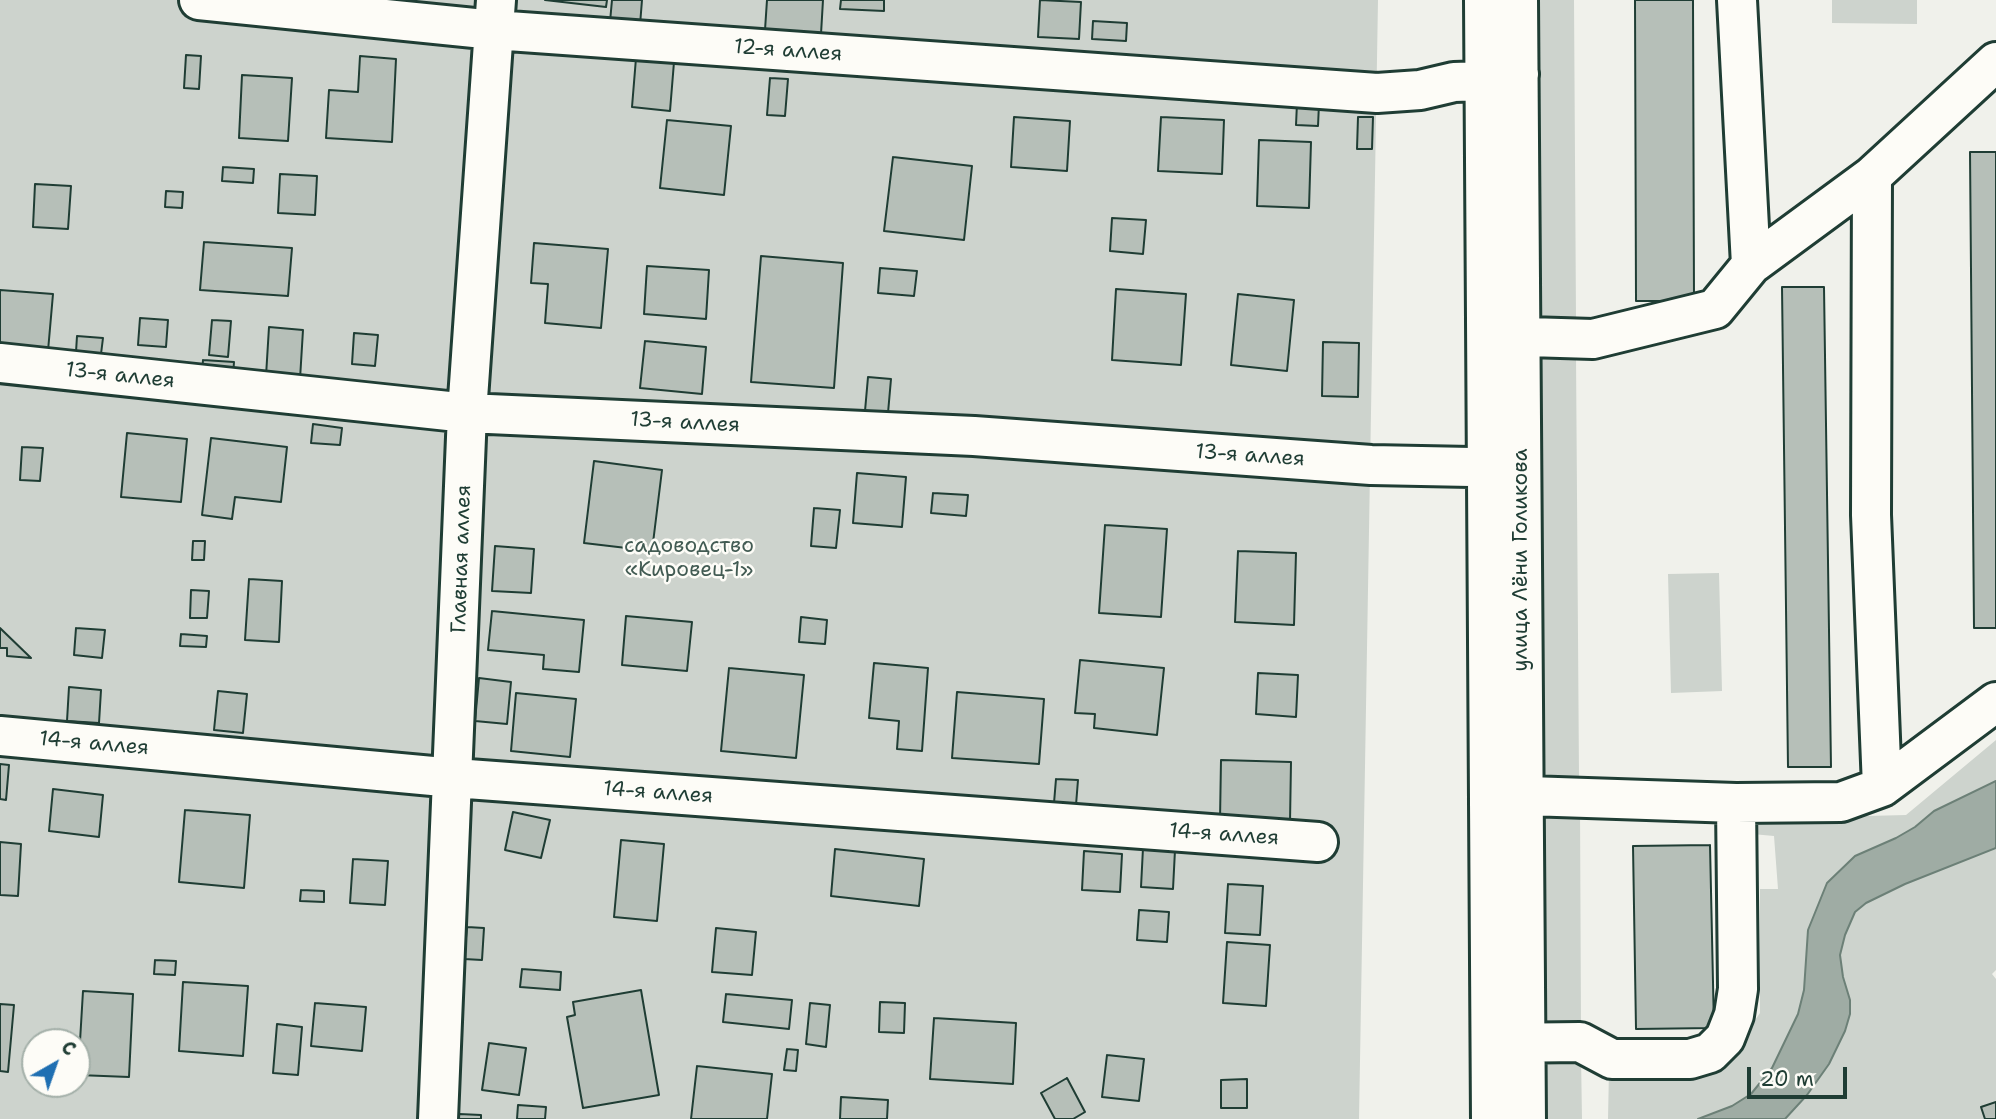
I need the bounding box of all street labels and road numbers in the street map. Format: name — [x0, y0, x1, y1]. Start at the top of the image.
street label: 12-я аллея — [733, 35, 843, 67]
street label: 13-я аллея — [64, 358, 176, 394]
street label: 13-я аллея — [630, 408, 740, 438]
street label: 13-я аллея — [1194, 440, 1306, 472]
street label: улица Лёни Голикова — [1509, 448, 1535, 672]
street label: Главная аллея — [447, 484, 477, 634]
street label: 14-я аллея — [38, 727, 150, 761]
street label: 14-я аллея — [602, 777, 714, 809]
street label: 14-я аллея — [1168, 819, 1280, 851]

